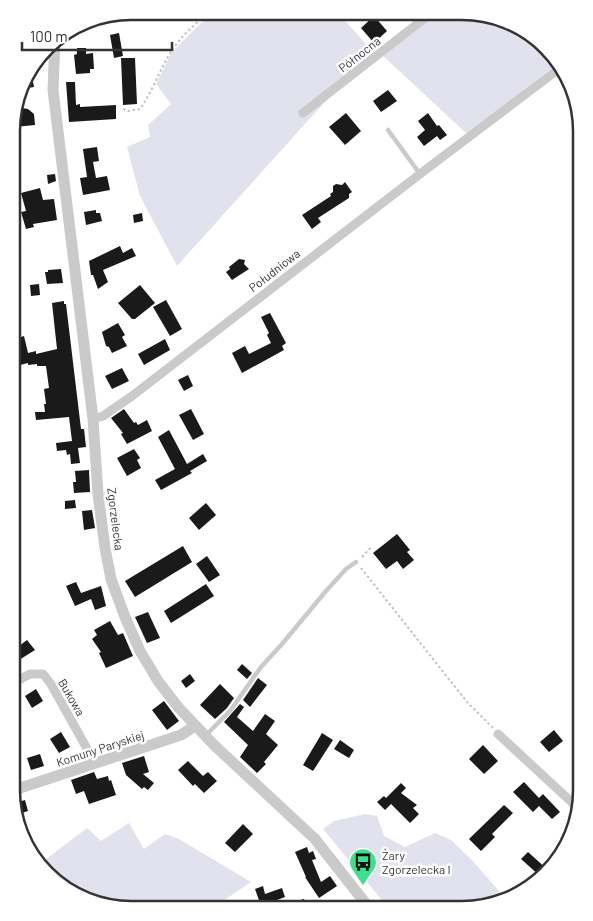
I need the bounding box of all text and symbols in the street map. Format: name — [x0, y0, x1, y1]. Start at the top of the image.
scale bar — [22, 20, 172, 52]
text: 100 m — [30, 27, 68, 45]
street label: Północna — [335, 33, 383, 75]
street label: Południowa — [246, 246, 302, 294]
street label: Zgorzelecka — [105, 487, 127, 551]
street label: Bukowa — [56, 676, 88, 718]
street label: Komuny Paryskiej — [54, 727, 146, 769]
bus stop icon: Żary Zgorzelecka I — [348, 847, 378, 886]
place label: Żary Zgorzelecka I — [382, 848, 451, 876]

